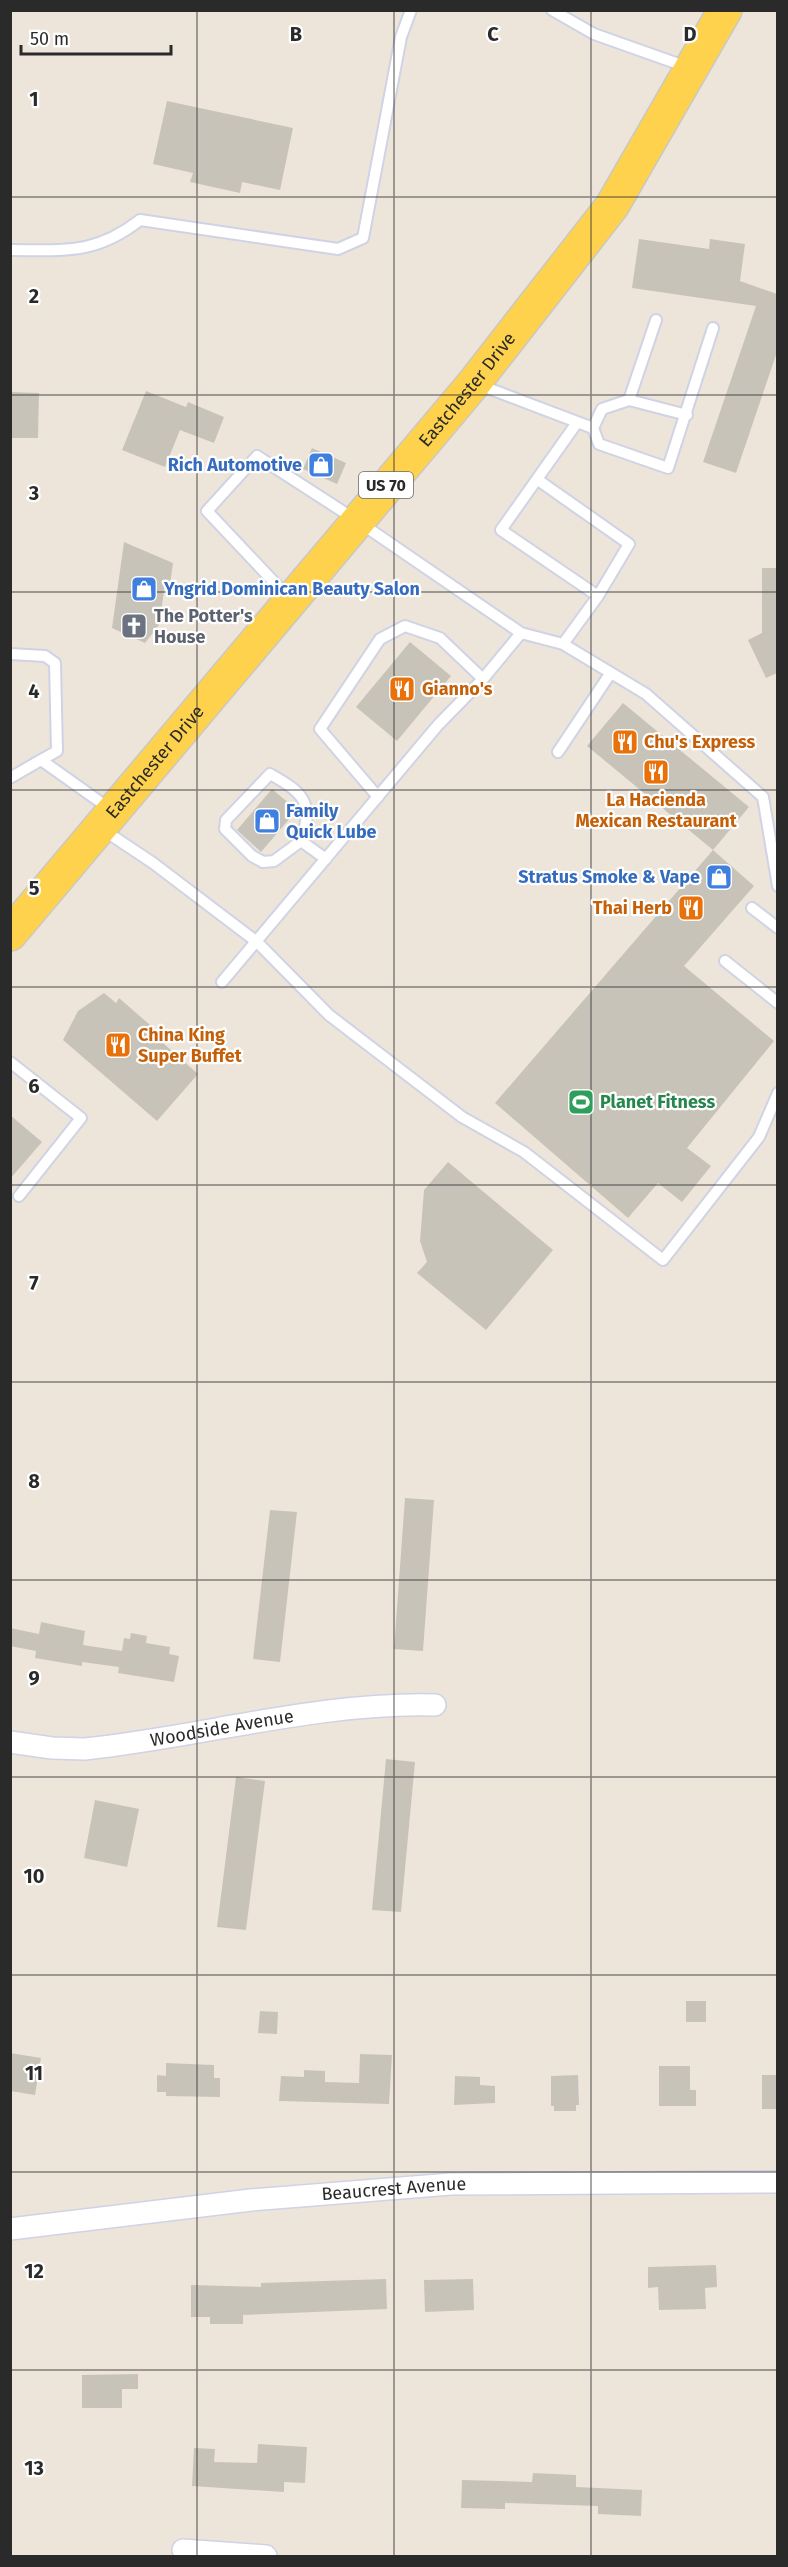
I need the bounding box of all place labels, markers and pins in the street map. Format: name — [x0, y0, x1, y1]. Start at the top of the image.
shop icon: Rich Automotive — [306, 450, 336, 480]
place label: Rich Automotive — [168, 454, 302, 476]
shop icon: Yngrid Dominican Beauty Salon — [129, 574, 159, 604]
place label: Yngrid Dominican Beauty Salon — [163, 578, 420, 600]
place label: The Potter's House — [154, 605, 253, 648]
church icon: The Potter's House — [119, 611, 149, 641]
restaurant icon: Gianno's — [387, 674, 417, 704]
place label: Gianno's — [422, 678, 493, 700]
restaurant icon: Chu's Express — [610, 727, 640, 757]
place label: Chu's Express — [644, 731, 756, 753]
restaurant icon: La Hacienda Mexican Restaurant — [641, 757, 671, 787]
place label: La Hacienda Mexican Restaurant — [575, 789, 738, 832]
place label: Family Quick Lube — [286, 800, 377, 843]
shop icon: Family Quick Lube — [252, 806, 282, 836]
shop icon: Stratus Smoke & Vape — [704, 862, 734, 892]
place label: Stratus Smoke & Vape — [518, 866, 700, 888]
restaurant icon: Thai Herb — [676, 893, 706, 923]
place label: Thai Herb — [593, 897, 672, 919]
place label: China King Super Buffet — [138, 1024, 243, 1067]
restaurant icon: China King Super Buffet — [103, 1030, 133, 1060]
sports icon: Planet Fitness — [566, 1087, 596, 1117]
place label: Planet Fitness — [600, 1091, 715, 1113]

